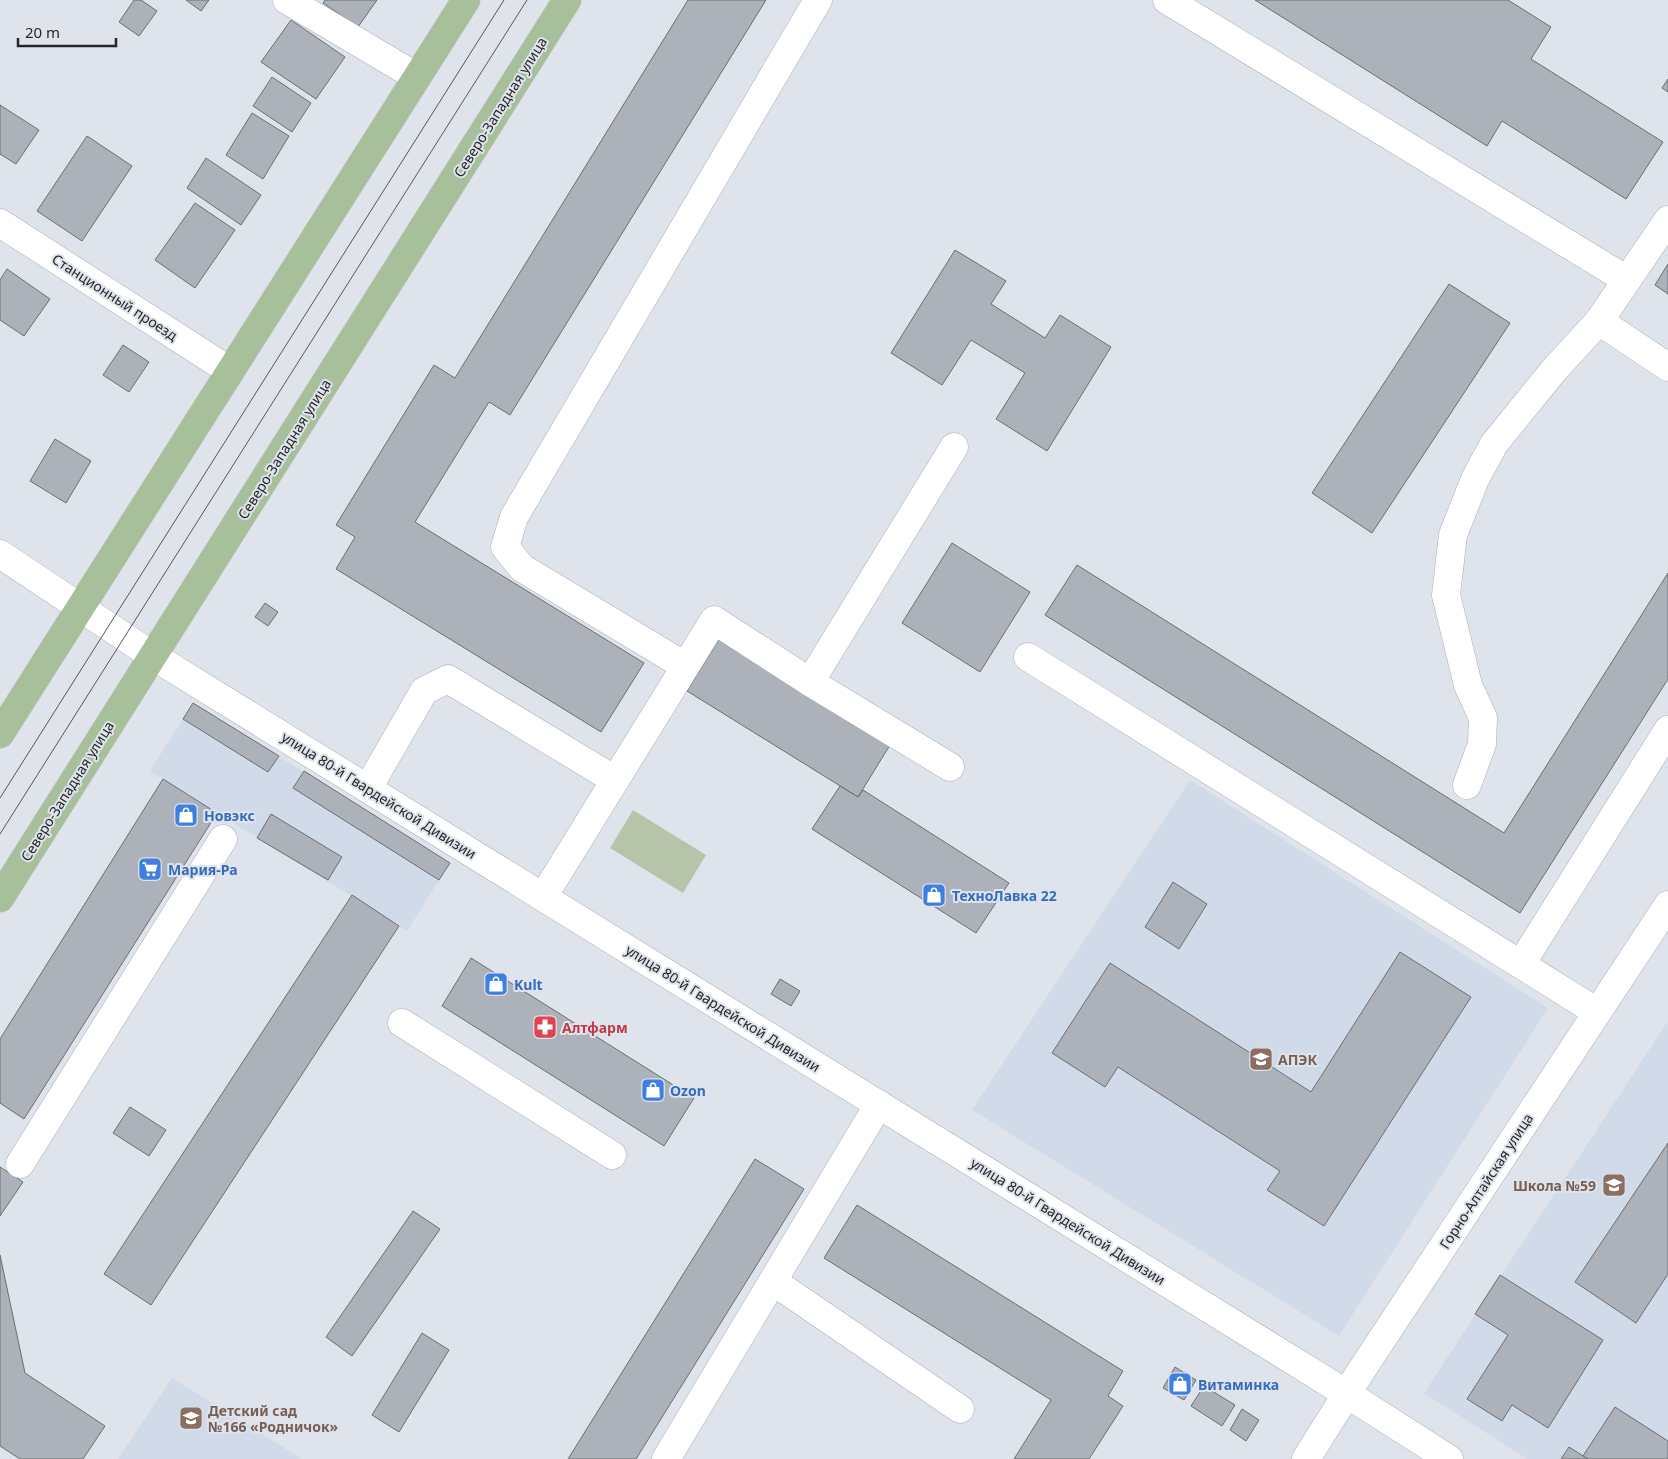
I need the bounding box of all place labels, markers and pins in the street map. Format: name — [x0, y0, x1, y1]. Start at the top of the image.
shop icon: Новэкс — [173, 802, 199, 828]
place label: Новэкс — [204, 806, 255, 825]
supermarket icon: Мария-Ра — [137, 856, 163, 882]
place label: Мария-Ра — [168, 860, 238, 879]
shop icon: ТехноЛавка 22 — [921, 882, 947, 908]
place label: ТехноЛавка 22 — [952, 886, 1057, 905]
shop icon: Kult — [483, 971, 509, 997]
place label: Kult — [514, 975, 543, 994]
pharmacy icon: Алтфарм — [532, 1014, 558, 1040]
place label: Алтфарм — [562, 1018, 628, 1037]
school or university icon: АПЭК — [1248, 1046, 1274, 1072]
place label: АПЭК — [1278, 1050, 1318, 1069]
shop icon: Ozon — [640, 1077, 666, 1103]
place label: Ozon — [670, 1081, 706, 1100]
school or university icon: Школа №59 — [1601, 1172, 1627, 1198]
place label: Школа №59 — [1513, 1176, 1596, 1195]
shop icon: Витаминка — [1167, 1371, 1193, 1397]
place label: Витаминка — [1198, 1375, 1279, 1394]
place label: Детский сад №166 «Родничок» — [208, 1401, 339, 1436]
school or university icon: Детский сад №166 «Родничок» — [178, 1405, 204, 1431]

